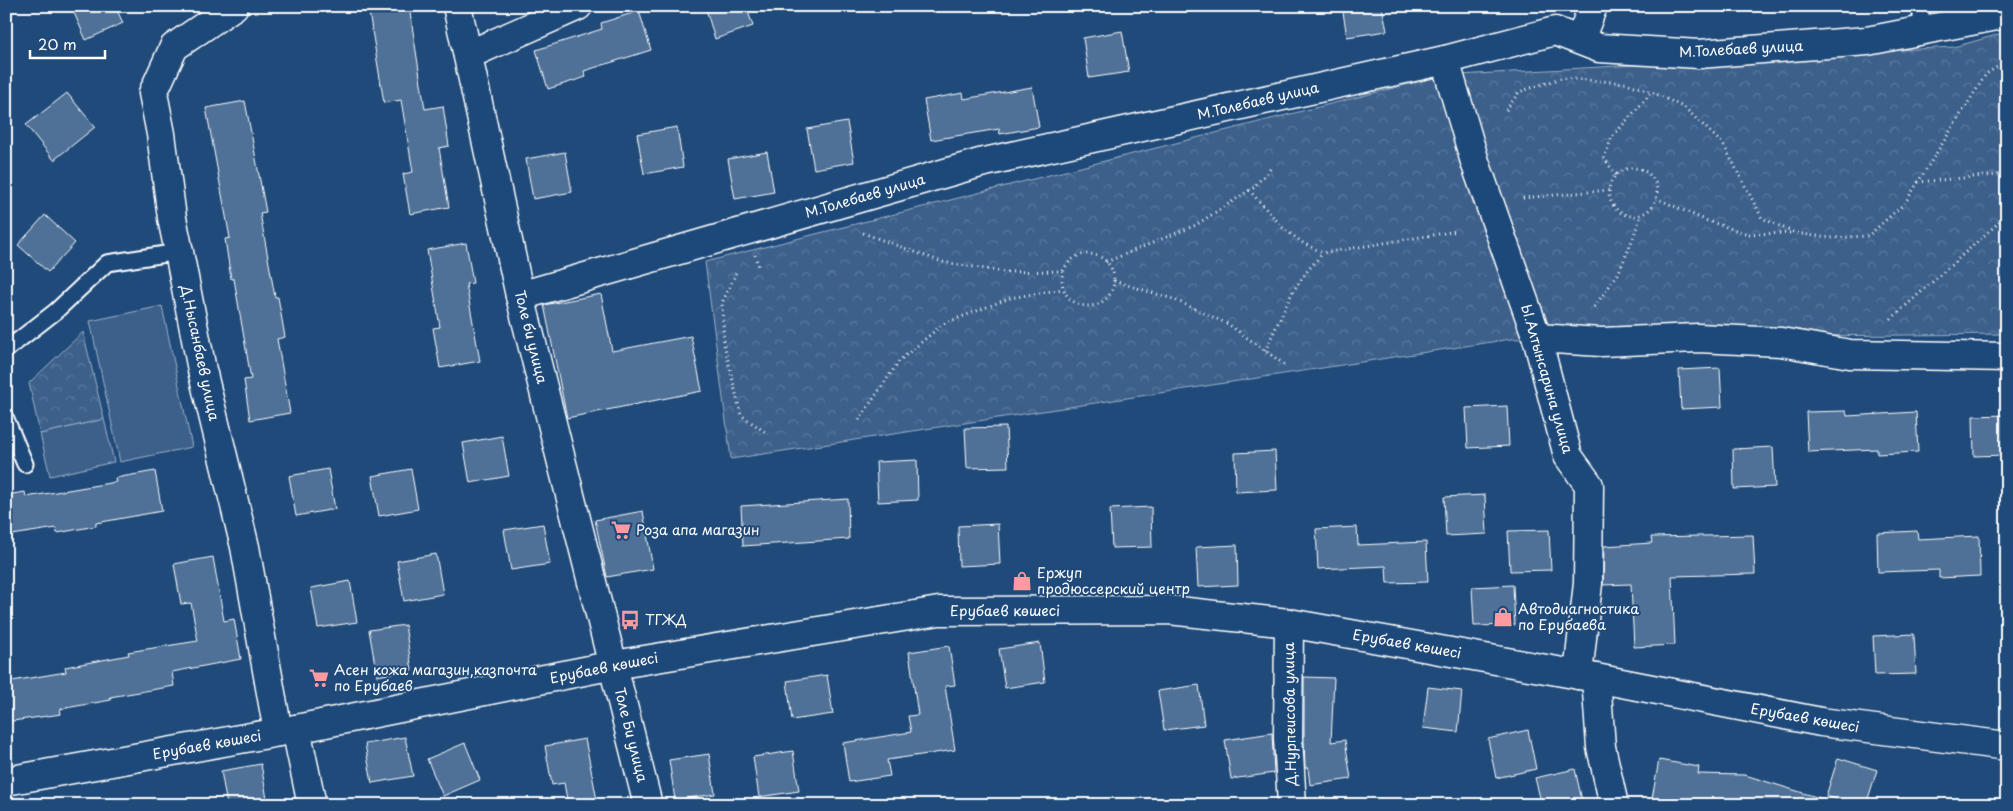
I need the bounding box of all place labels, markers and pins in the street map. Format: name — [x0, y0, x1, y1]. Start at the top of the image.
supermarket icon: Роза апа магазин — [610, 519, 632, 541]
place label: Роза апа магазин — [636, 519, 759, 540]
place label: Ержуп продюссерский центр — [1037, 562, 1190, 599]
shop icon: Ержуп продюссерский центр — [1011, 570, 1033, 592]
place label: Автодиагностика по Ерубаева — [1518, 598, 1639, 635]
shop icon: Автодиагностика по Ерубаева — [1492, 606, 1514, 628]
bus stop icon: ТГЖД — [619, 609, 641, 631]
place label: ТГЖД — [645, 609, 687, 630]
place label: Асен кожа магазин,казпочта по Ерубаев — [334, 659, 537, 696]
supermarket icon: Асен кожа магазин,казпочта по Ерубаев — [308, 667, 330, 689]

